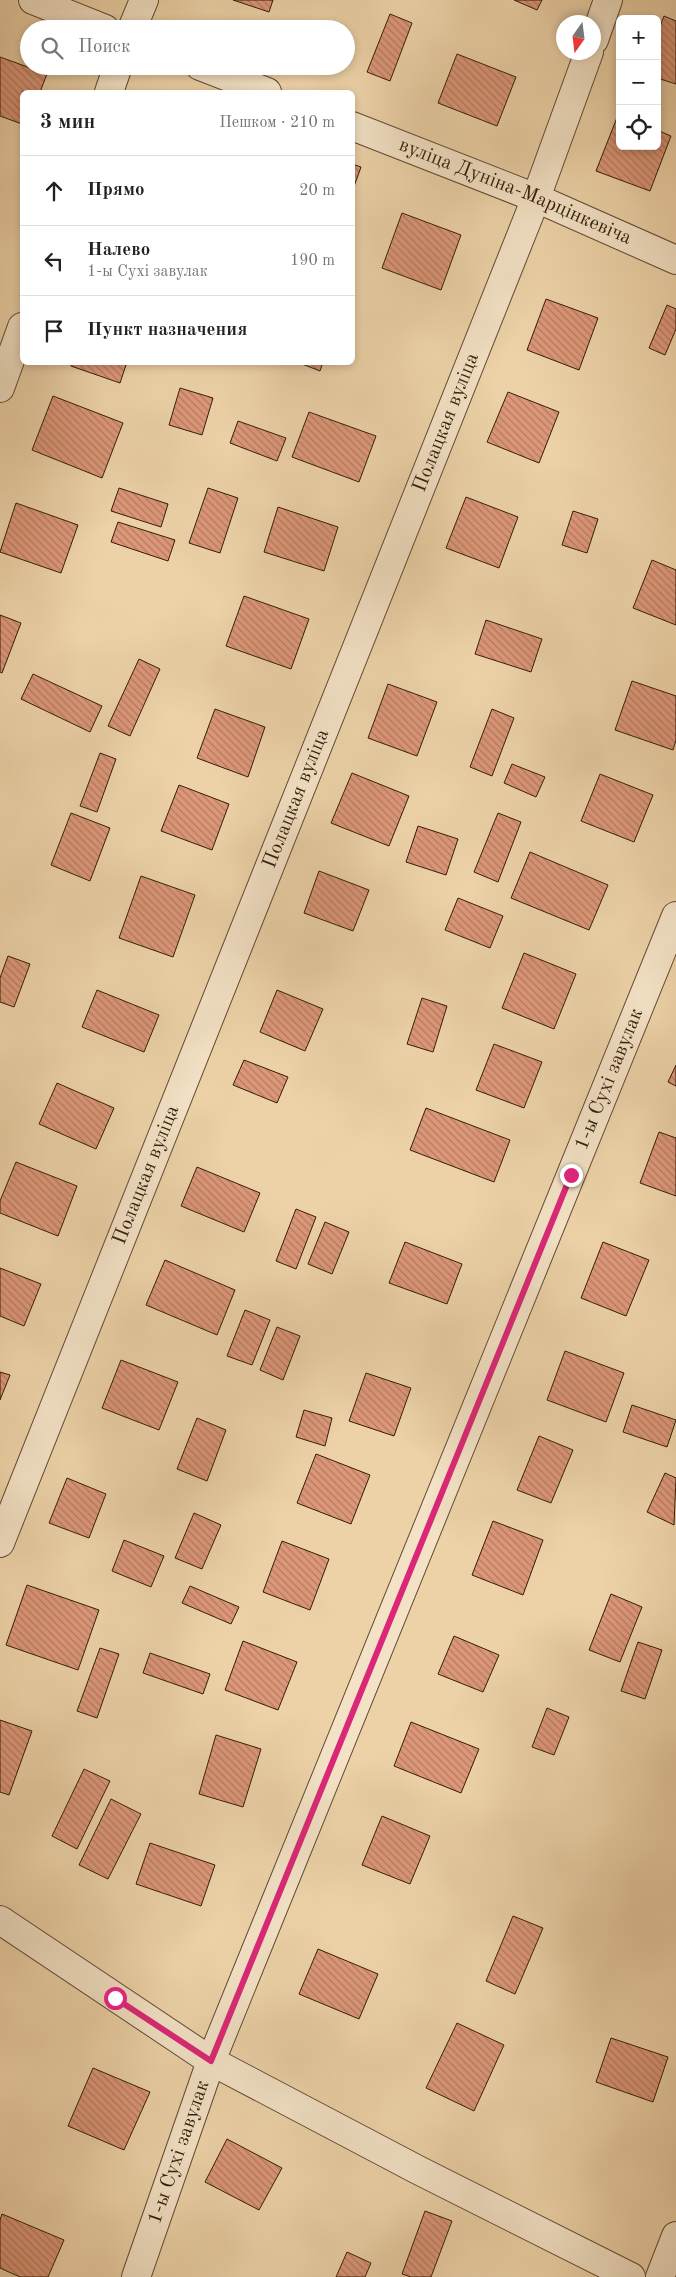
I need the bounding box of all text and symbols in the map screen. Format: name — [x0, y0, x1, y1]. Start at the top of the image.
north arrow — [556, 15, 601, 60]
map controls — [616, 15, 661, 150]
button: + — [616, 15, 661, 60]
search box — [20, 20, 355, 75]
icon: search — [38, 34, 66, 62]
text: Поиск — [78, 38, 130, 57]
button: − — [616, 60, 661, 105]
button: locate — [616, 105, 661, 150]
text: 3 мин — [40, 112, 95, 133]
text: Пешком · 210 m — [219, 115, 335, 131]
street label: вуліца Дуніна-Марцінкевіча — [396, 135, 635, 249]
icon: ahead — [40, 177, 68, 205]
text: Прямо — [87, 181, 145, 200]
text: 20 m — [299, 183, 335, 199]
text: Налево — [87, 241, 150, 260]
icon: left — [40, 247, 68, 275]
text: 190 m — [290, 253, 335, 269]
text: 1-ы Сухі завулак — [87, 264, 208, 280]
icon: arrive — [40, 317, 68, 345]
text: Пункт назначения — [87, 321, 247, 340]
street label: Полацкая вуліца — [410, 350, 483, 495]
street label: Полацкая вуліца — [260, 726, 333, 871]
street label: 1-ы Сухі завулак — [572, 1006, 647, 1153]
street label: Полацкая вуліца — [110, 1103, 183, 1248]
route end — [560, 1164, 583, 1187]
route start — [104, 1987, 127, 2010]
street label: 1-ы Сухі завулак — [145, 2078, 214, 2227]

